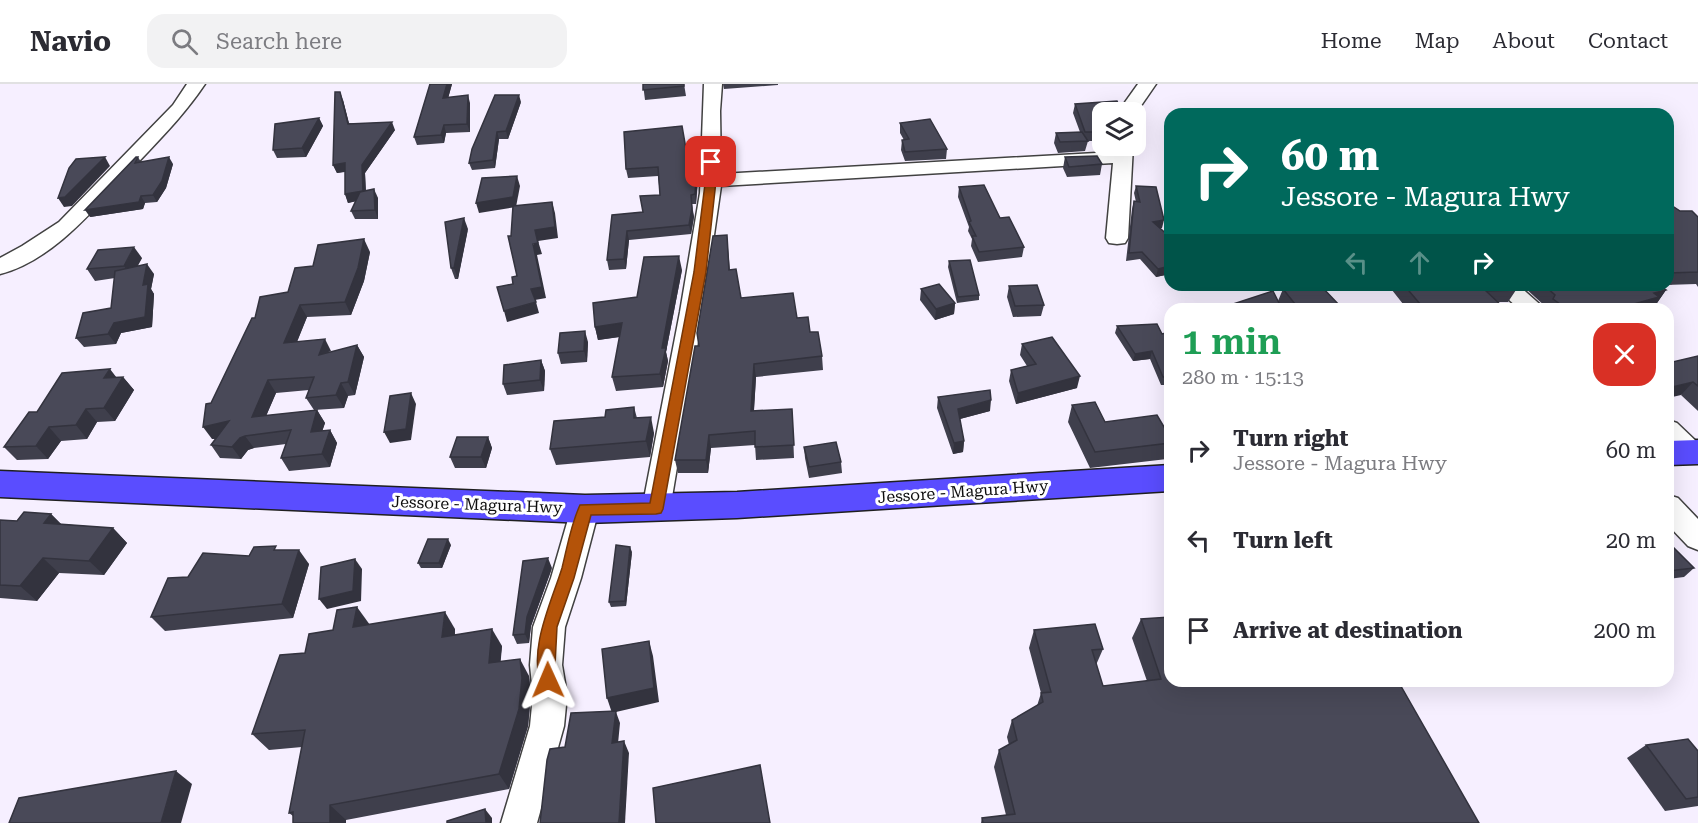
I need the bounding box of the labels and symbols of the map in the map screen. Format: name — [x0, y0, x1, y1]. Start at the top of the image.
pin — [685, 136, 736, 187]
street label: Jessore - Magura Hwy — [877, 476, 1050, 507]
street label: Jessore - Magura Hwy — [391, 492, 563, 517]
position arrow — [516, 648, 580, 712]

